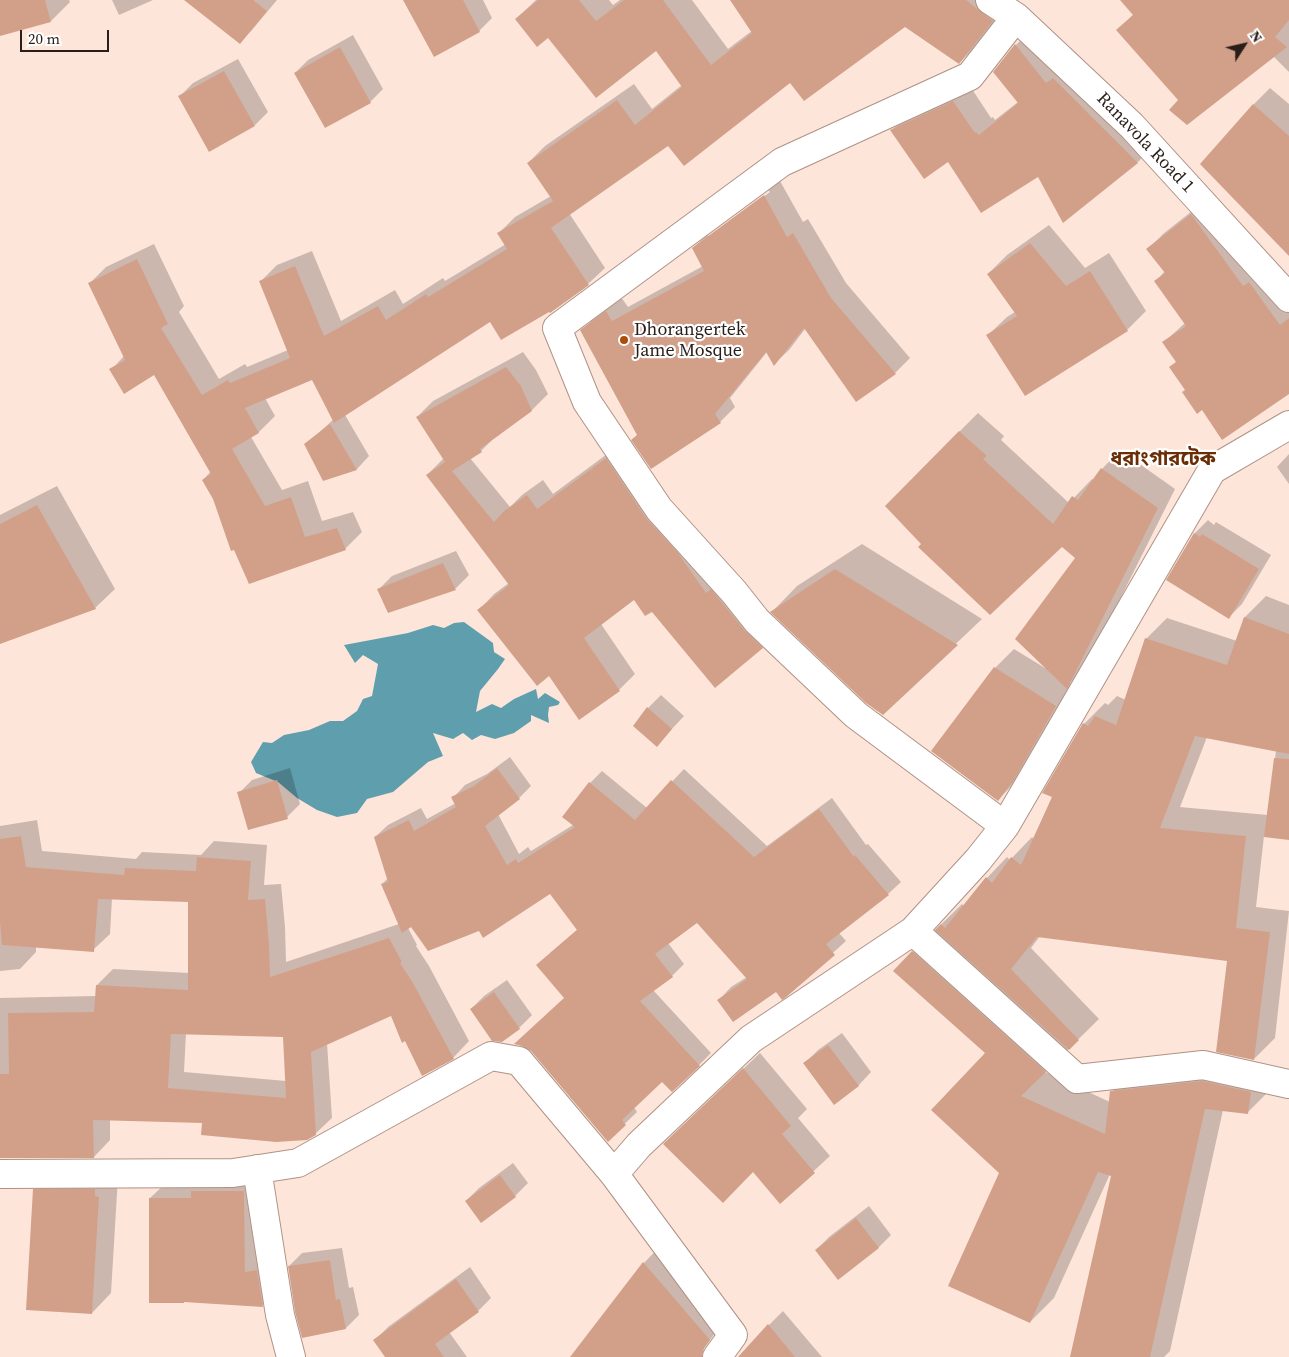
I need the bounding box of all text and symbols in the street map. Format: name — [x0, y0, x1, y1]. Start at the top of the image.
scale bar — [22, 20, 111, 52]
north arrow — [1219, 20, 1269, 70]
text: N — [1245, 26, 1267, 46]
text: 20 m — [28, 28, 60, 49]
street label: Ranavola Road 1 — [1092, 88, 1198, 198]
place label: Dhorangertek Jame Mosque — [634, 319, 746, 362]
marker: Dhorangertek Jame Mosque — [618, 334, 630, 346]
district label: ধরাংগারটেক — [1110, 448, 1216, 472]

